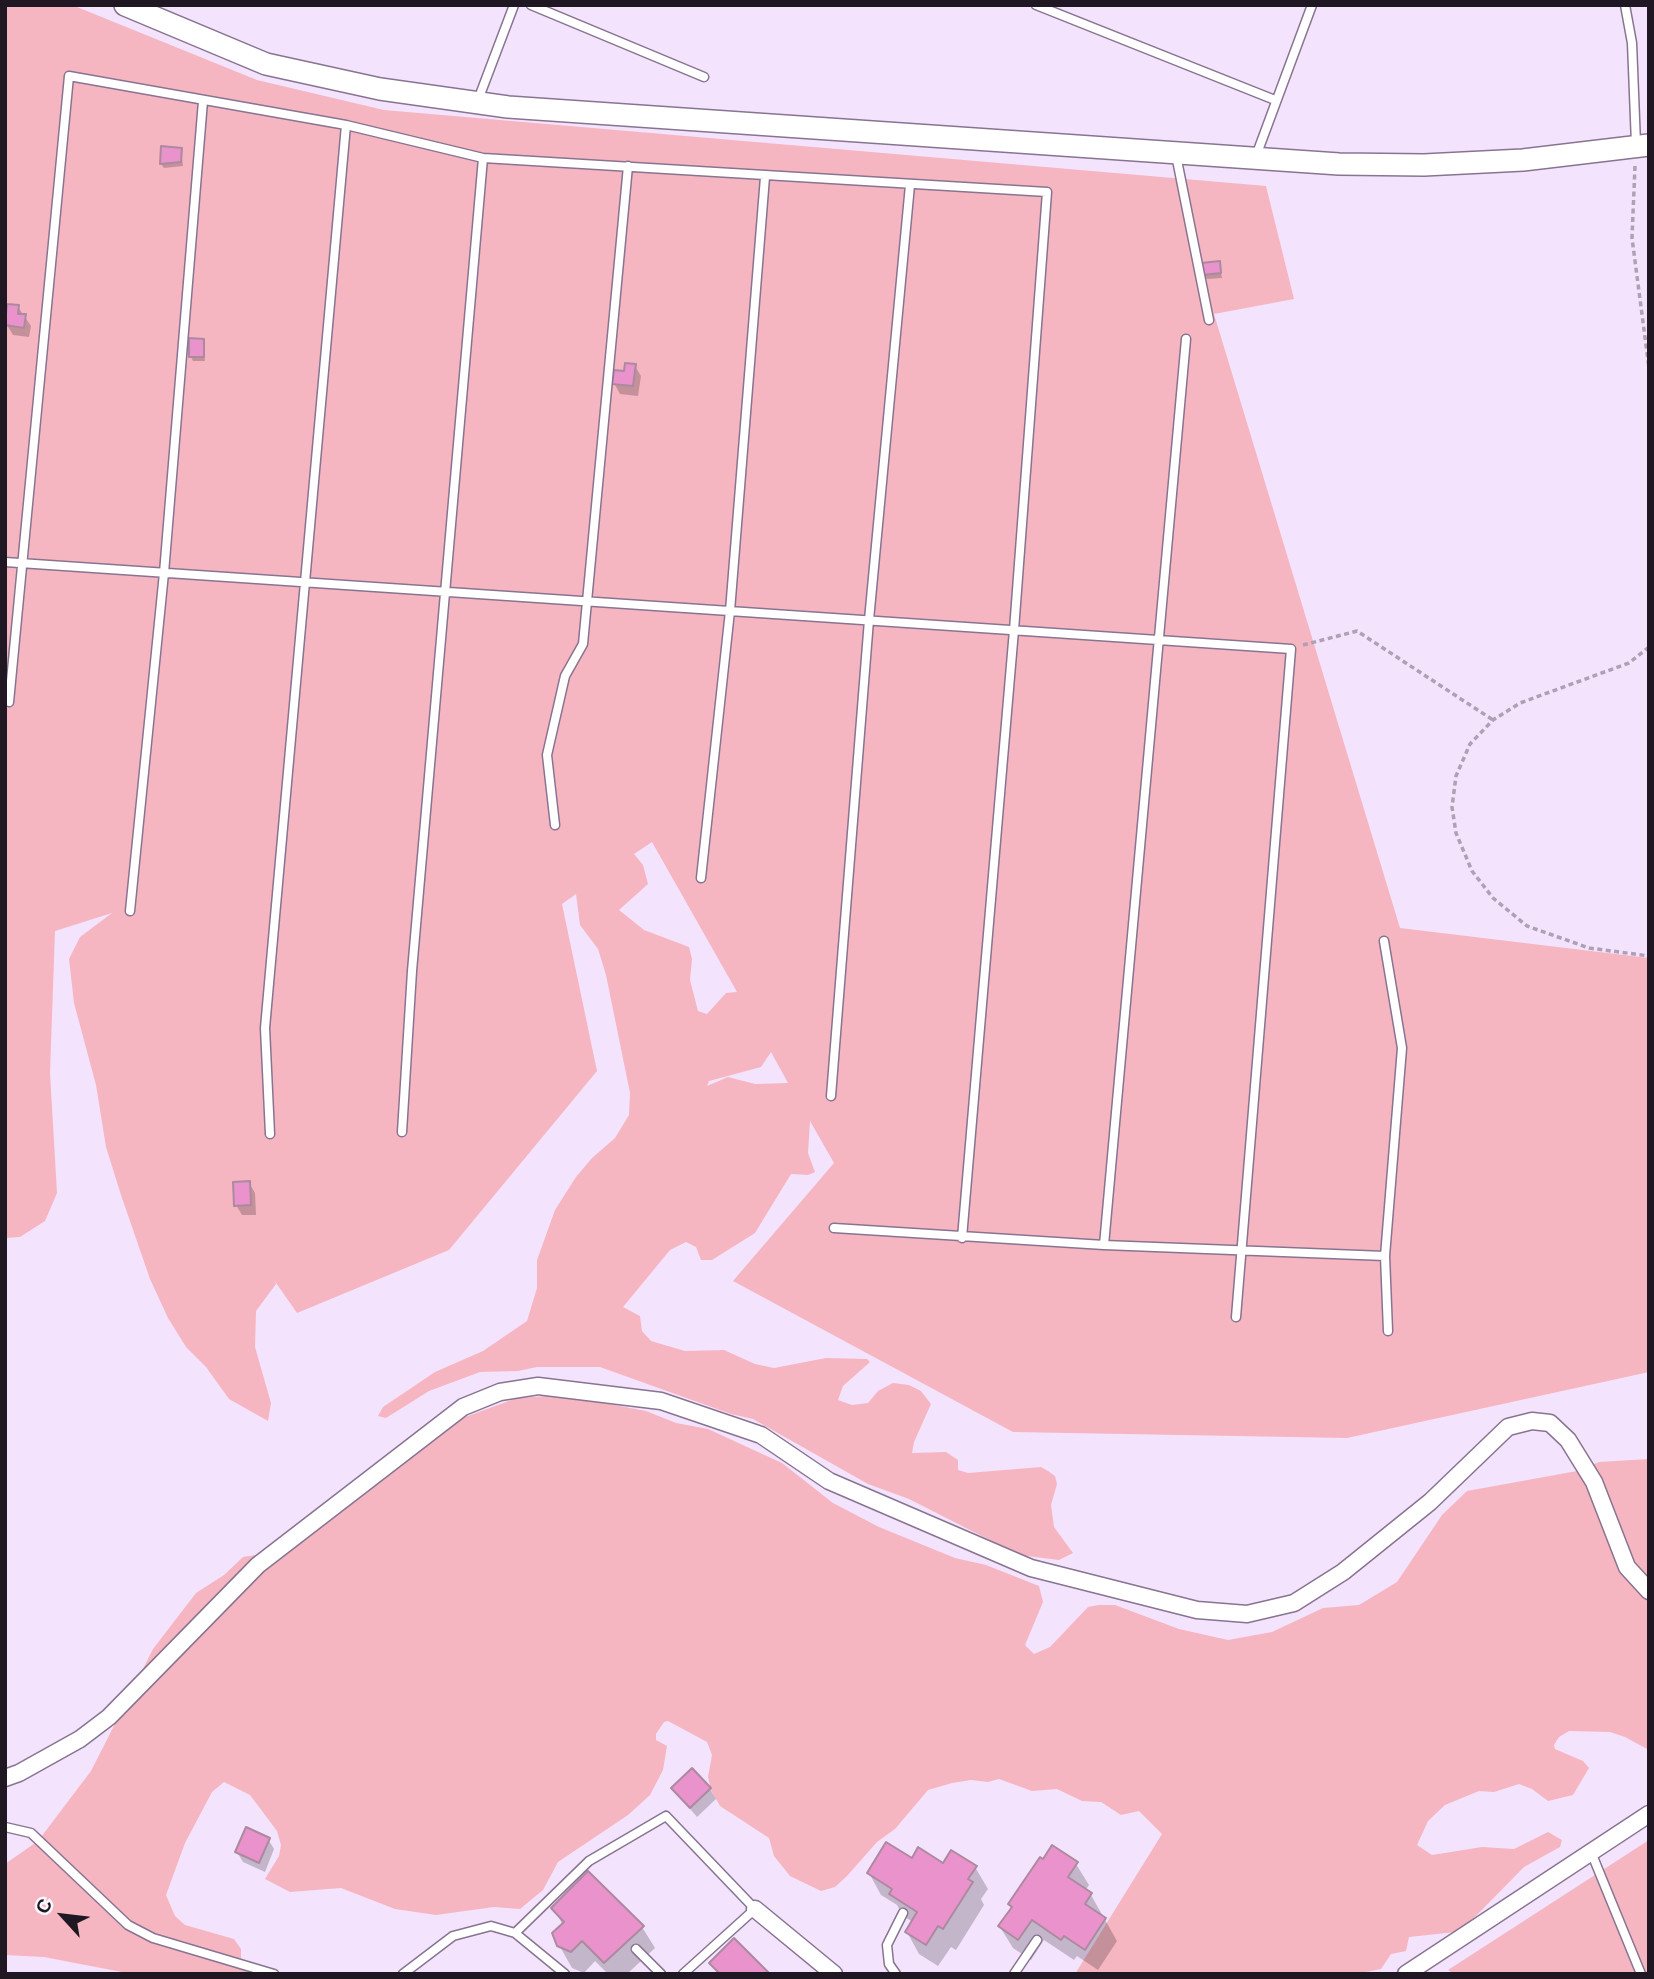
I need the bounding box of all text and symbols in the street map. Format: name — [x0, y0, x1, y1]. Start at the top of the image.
north arrow — [28, 1881, 98, 1951]
text: С — [31, 1895, 56, 1917]

